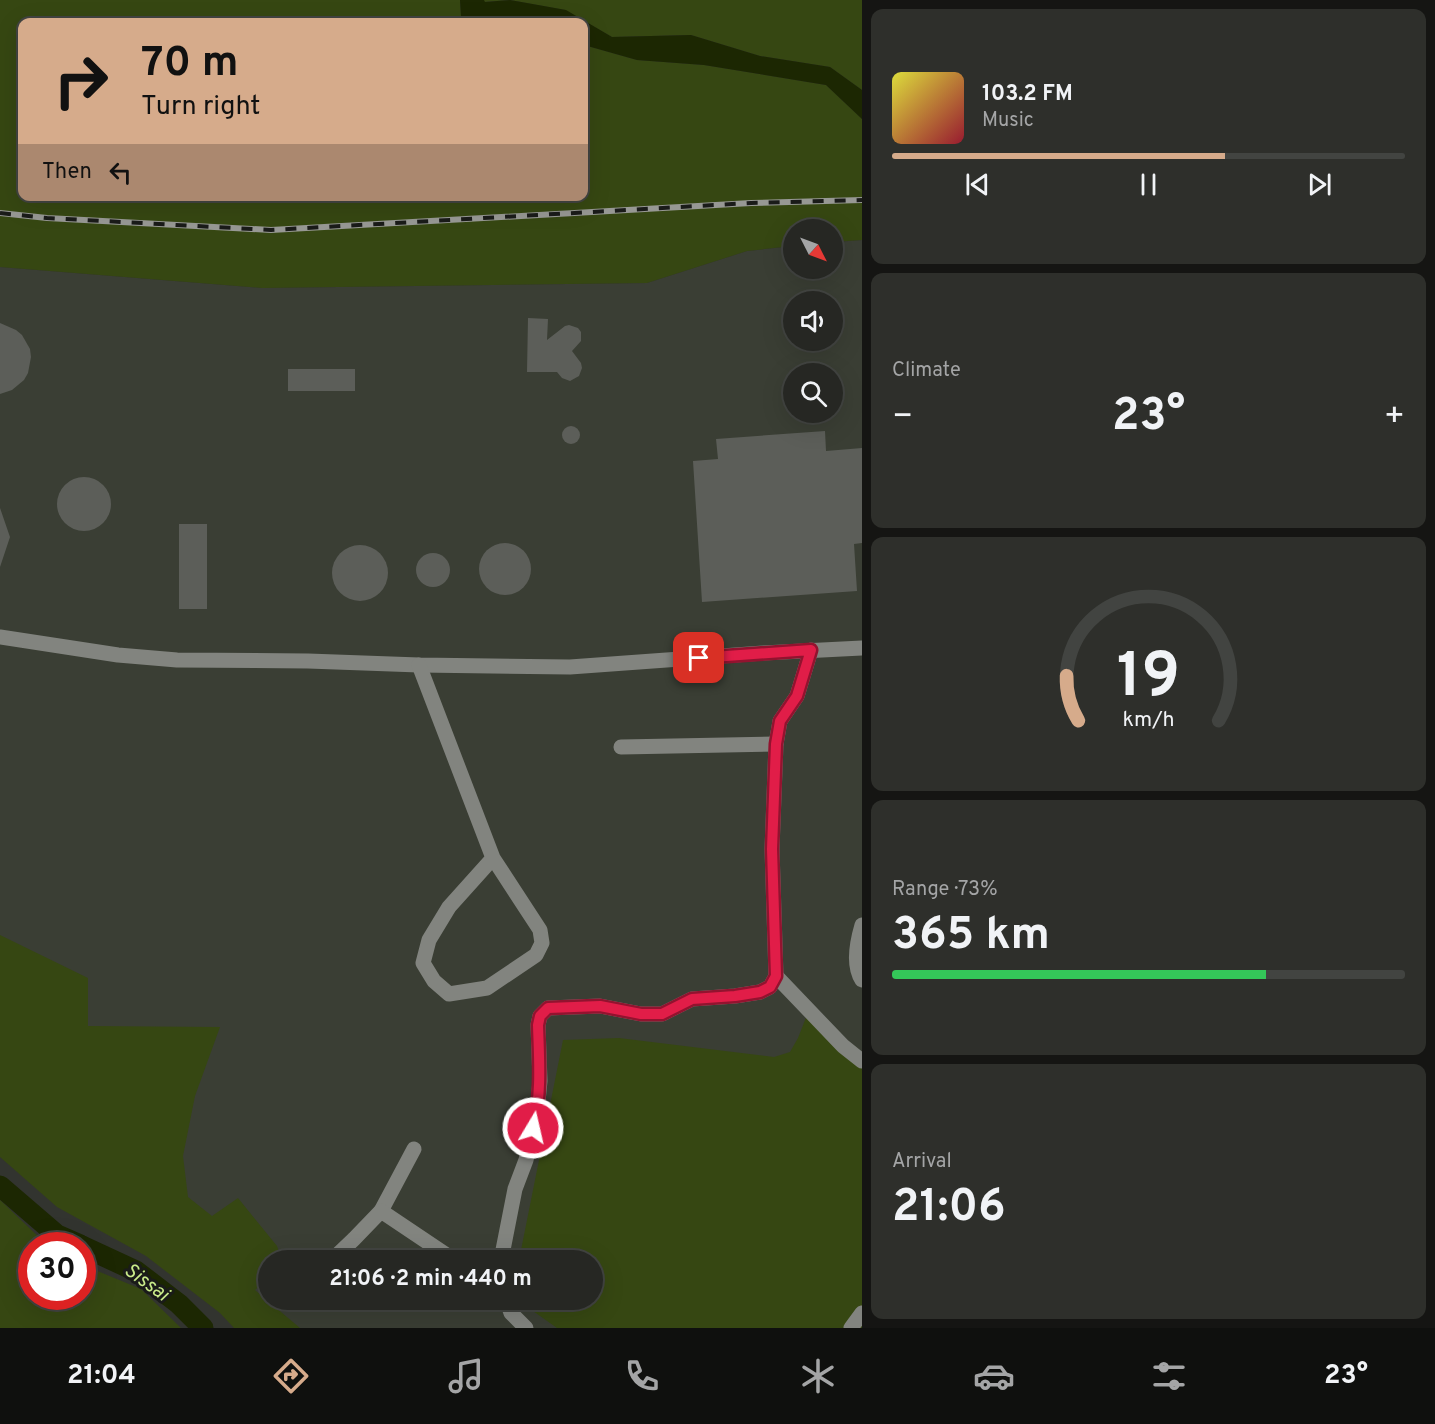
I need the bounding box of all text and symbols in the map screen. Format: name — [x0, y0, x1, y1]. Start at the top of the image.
text: 70 m — [141, 38, 239, 91]
icon: right — [42, 42, 120, 120]
text: 103.2 FM — [982, 81, 1073, 108]
text: Turn right — [141, 90, 260, 124]
text: Music — [982, 108, 1034, 134]
icon: left — [104, 156, 137, 189]
text: Then — [42, 159, 92, 186]
icon: previous — [961, 168, 994, 201]
icon: pause — [1132, 168, 1165, 201]
icon: next — [1303, 168, 1336, 201]
north arrow — [783, 219, 843, 279]
map controls — [783, 219, 843, 423]
button: sound — [783, 291, 843, 351]
text: Climate — [892, 358, 961, 384]
button: search — [783, 363, 843, 423]
text: 23° — [1112, 389, 1185, 446]
text: − — [892, 397, 913, 439]
text: + — [1384, 397, 1405, 439]
pin — [673, 632, 724, 683]
text: 19 — [1117, 640, 1180, 719]
icon: arrive — [682, 641, 715, 674]
text: km/h — [1122, 707, 1175, 734]
text: Range · 73% — [892, 877, 998, 903]
text: 365 km — [892, 908, 1050, 965]
position arrow — [501, 1096, 565, 1160]
text: Arrival — [892, 1149, 952, 1175]
text: 21:06 — [892, 1180, 1006, 1237]
speed limit sign: 30 — [18, 1232, 96, 1310]
water label: Sissai — [118, 1258, 175, 1309]
text: 21:06 · 2 min · 440 m — [329, 1266, 532, 1293]
icon: directions — [270, 1355, 312, 1397]
icon: music — [445, 1355, 487, 1397]
icon: phone — [621, 1355, 663, 1397]
icon: climate — [797, 1355, 839, 1397]
icon: car — [973, 1355, 1015, 1397]
icon: filters — [1148, 1355, 1190, 1397]
text: 21:04 — [67, 1359, 136, 1393]
text: 23° — [1324, 1359, 1368, 1393]

